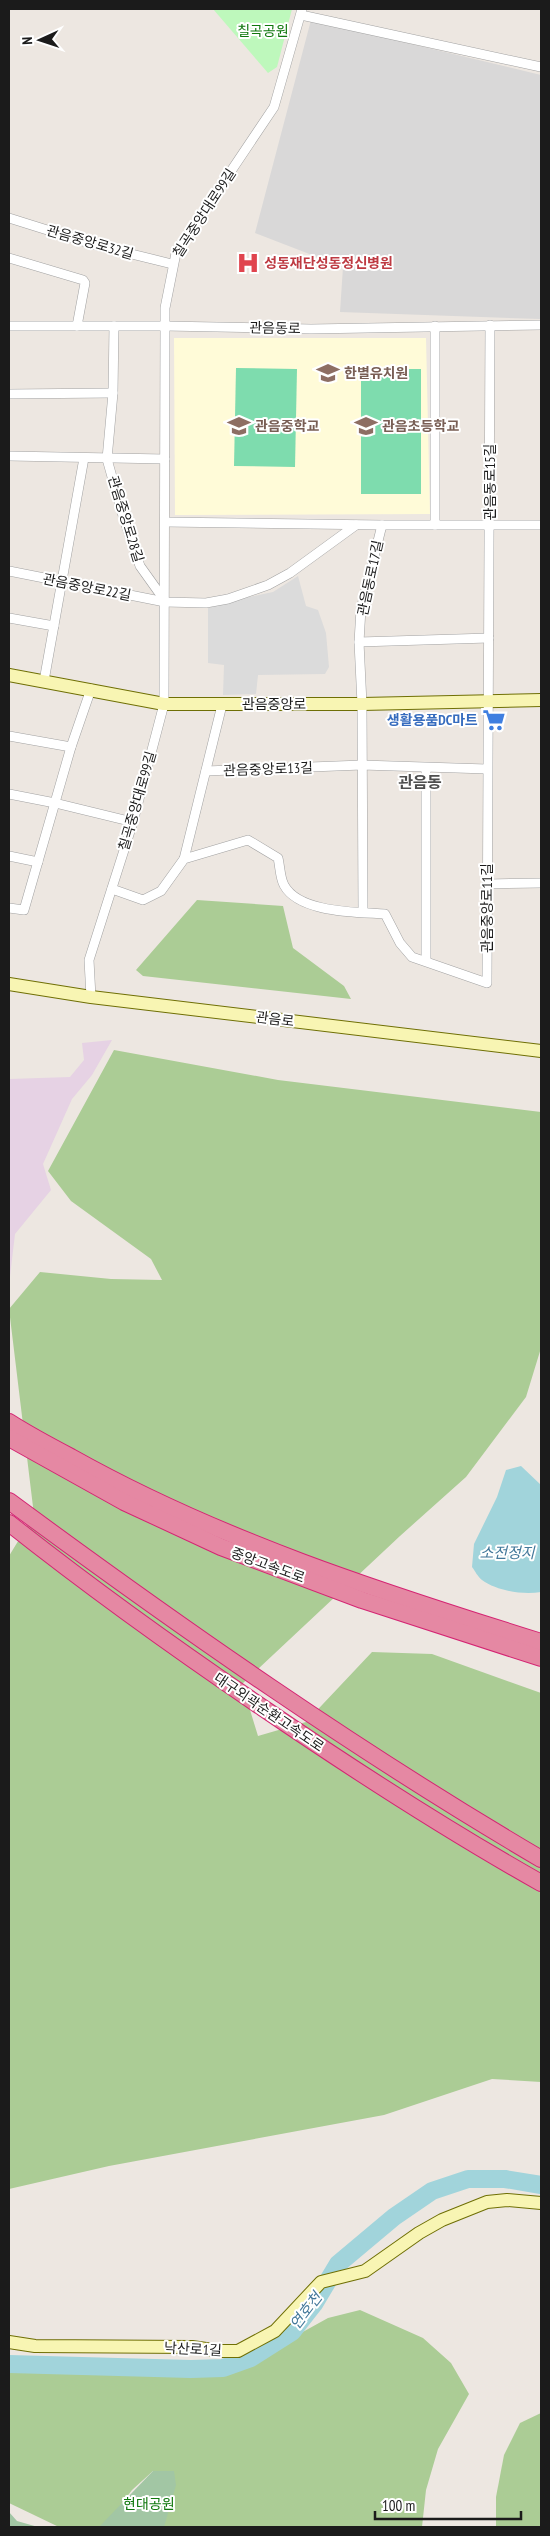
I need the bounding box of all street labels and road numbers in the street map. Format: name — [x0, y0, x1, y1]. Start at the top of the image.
street label: 칠곡중앙대로99길 — [168, 165, 240, 261]
street label: 관음중앙로32길 — [44, 221, 136, 263]
street label: 관음동로 — [249, 319, 301, 337]
street label: 관음동로15길 — [481, 444, 499, 521]
street label: 관음중앙로28길 — [104, 473, 148, 565]
street label: 관음동로17길 — [353, 538, 387, 618]
street label: 관음중앙로22길 — [41, 570, 133, 604]
street label: 관음중앙로 — [242, 695, 306, 713]
street label: 칠곡중앙대로99길 — [114, 749, 160, 853]
street label: 관음중앙로13길 — [223, 758, 313, 780]
street label: 관음중앙로11길 — [478, 863, 496, 953]
street label: 관음로 — [255, 1008, 295, 1030]
street label: 중앙고속도로 — [229, 1543, 307, 1587]
street label: 대구외곽순환고속도로 — [211, 1669, 328, 1756]
street label: 낙산로1길 — [164, 2338, 222, 2360]

